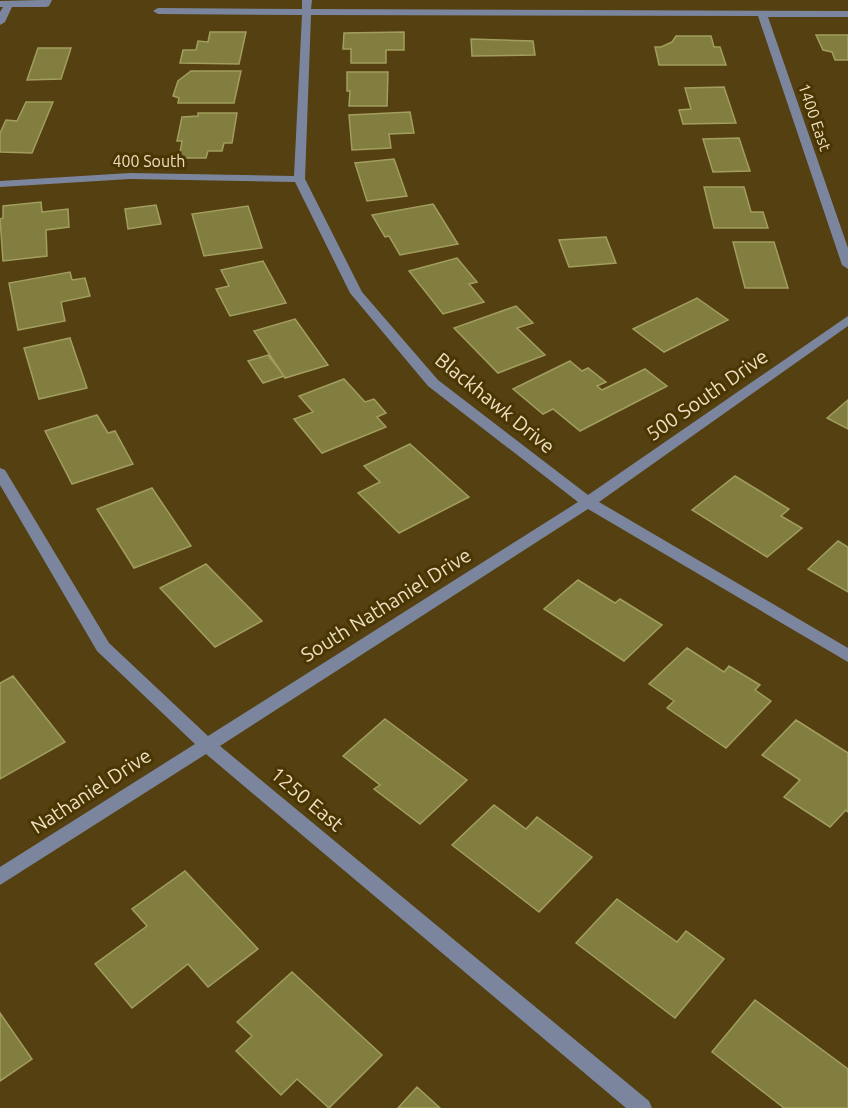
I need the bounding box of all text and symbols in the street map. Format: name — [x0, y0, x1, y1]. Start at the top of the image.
street label: 1400 East — [795, 81, 835, 154]
street label: 400 South — [112, 152, 186, 170]
street label: 500 South Drive — [641, 344, 772, 445]
street label: Blackhawk Drive — [431, 347, 560, 458]
street label: South Nathaniel Drive — [297, 543, 475, 666]
street label: Nathaniel Drive — [26, 743, 155, 838]
street label: 1250 East — [266, 762, 348, 836]

